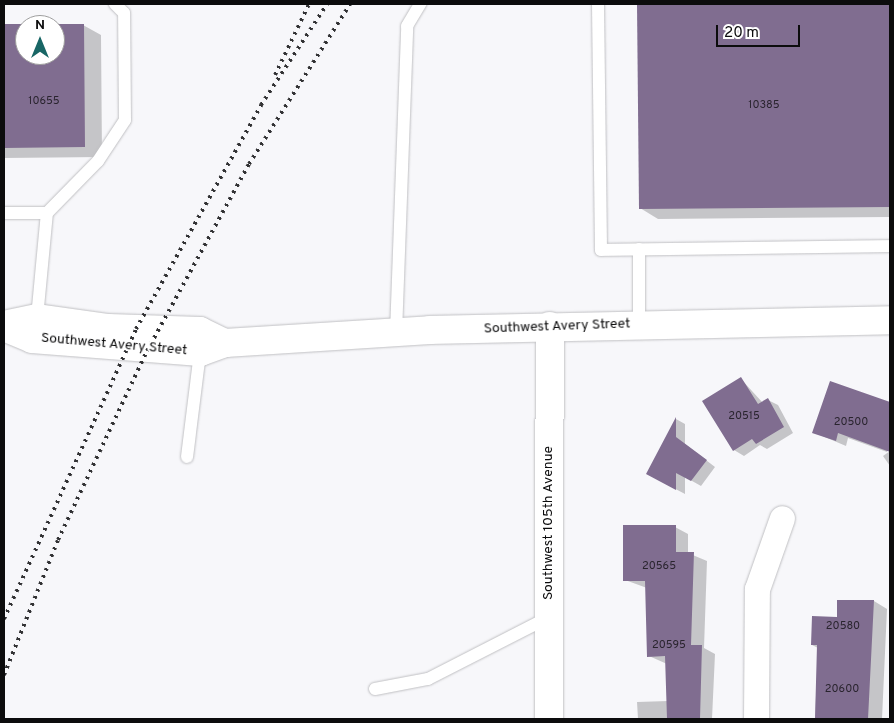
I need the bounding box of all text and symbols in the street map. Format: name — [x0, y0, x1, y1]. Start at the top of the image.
north arrow — [15, 15, 65, 65]
scale bar — [719, 15, 803, 47]
text: N — [35, 17, 45, 34]
text: 20 m — [724, 24, 759, 43]
house number: 10655 — [28, 94, 60, 108]
house number: 10385 — [748, 98, 780, 112]
street label: Southwest Avery Street — [483, 316, 631, 338]
street label: Southwest Avery Street — [40, 330, 188, 360]
house number: 20515 — [728, 409, 760, 423]
house number: 20500 — [834, 415, 868, 429]
street label: Southwest 105th Avenue — [541, 446, 557, 600]
house number: 20565 — [642, 559, 676, 573]
house number: 20580 — [826, 619, 860, 633]
house number: 20595 — [652, 638, 686, 652]
house number: 20600 — [825, 682, 859, 696]

